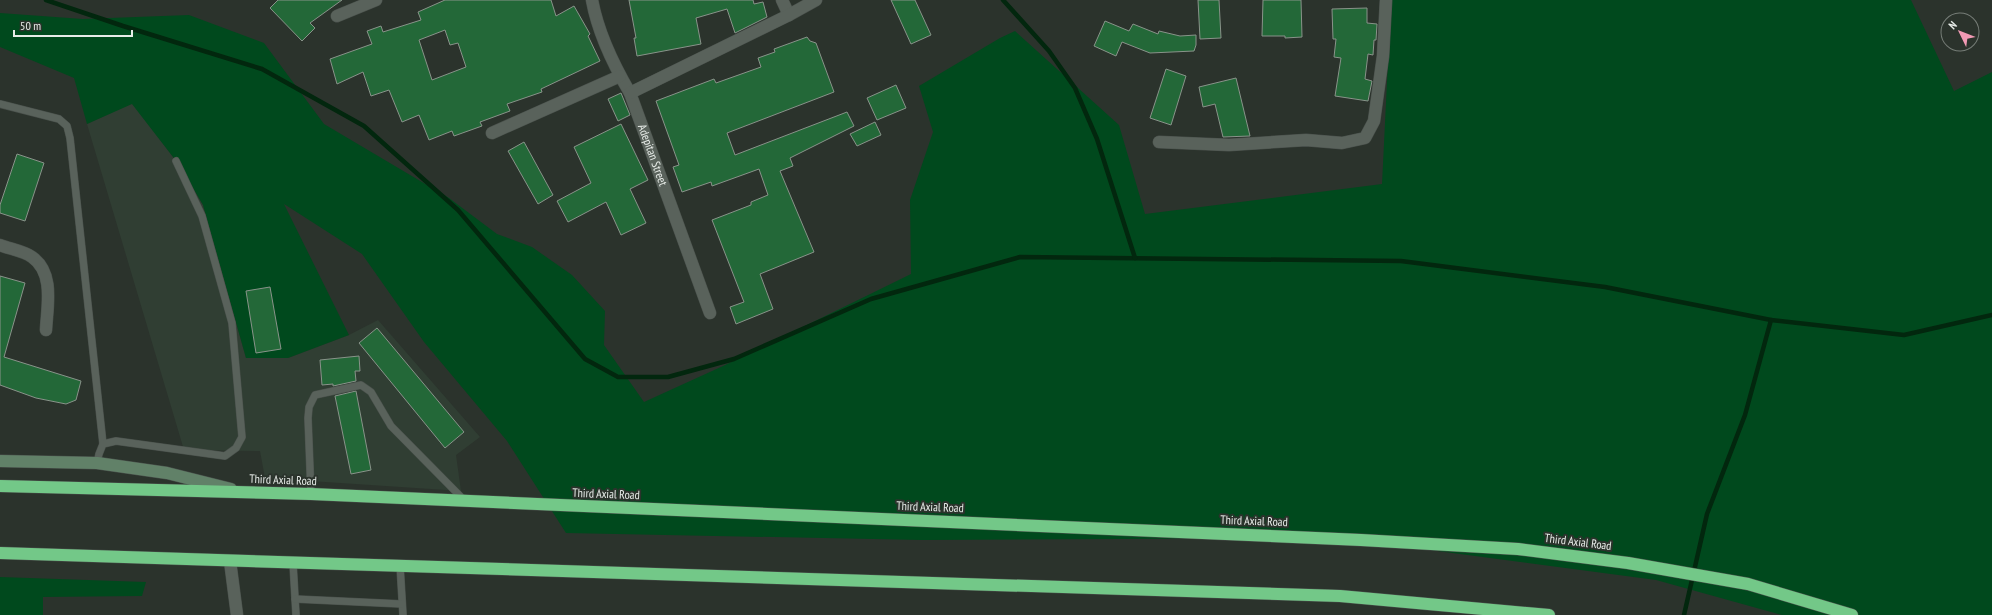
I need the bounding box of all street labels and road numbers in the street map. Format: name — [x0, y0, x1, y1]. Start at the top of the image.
street label: Adepitan Street — [635, 122, 671, 188]
street label: Third Axial Road — [249, 471, 317, 488]
street label: Third Axial Road — [572, 485, 640, 502]
street label: Third Axial Road — [896, 498, 964, 515]
street label: Third Axial Road — [1220, 512, 1288, 529]
street label: Third Axial Road — [1544, 530, 1612, 553]

